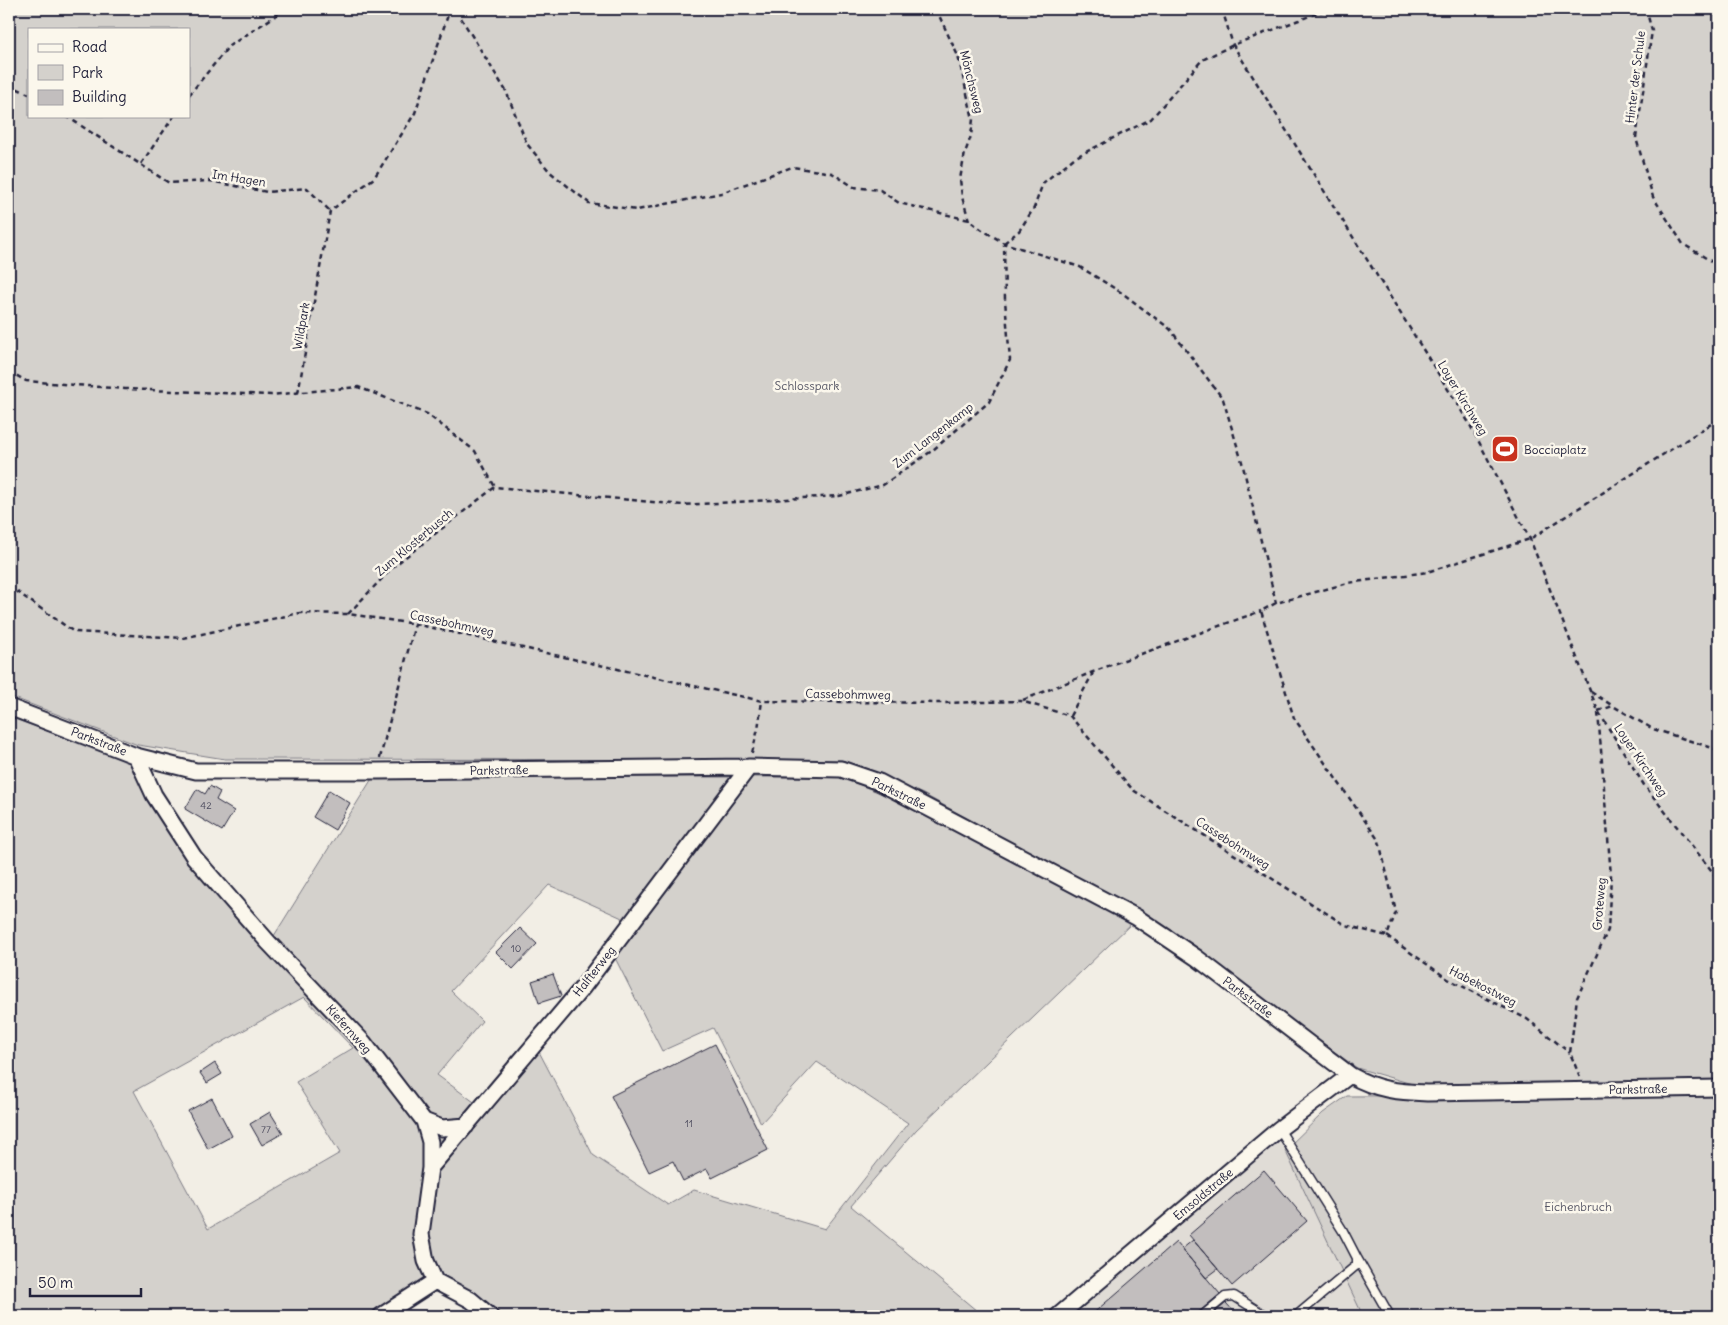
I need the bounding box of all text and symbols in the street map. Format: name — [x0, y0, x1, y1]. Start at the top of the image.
legend — [28, 28, 190, 118]
street label: Hinter der Schule — [1622, 30, 1648, 124]
text: Road — [72, 37, 107, 56]
street label: Mönchsweg — [957, 49, 987, 115]
text: Park — [72, 63, 103, 82]
text: Building — [72, 87, 127, 106]
street label: Im Hagen — [211, 166, 267, 190]
street label: Wildpark — [289, 301, 313, 351]
street label: Loyer Kirchweg — [1435, 358, 1491, 438]
park label: Schlosspark — [775, 378, 839, 393]
street label: Zum Langenkamp — [890, 399, 976, 471]
sports icon: Bocciaplatz — [1490, 434, 1520, 464]
place label: Bocciaplatz — [1524, 442, 1587, 457]
street label: Zum Klosterbusch — [372, 505, 456, 579]
street label: Cassebohmweg — [409, 607, 495, 639]
street label: Cassebohmweg — [805, 686, 891, 702]
street label: Loyer Kirchweg — [1611, 721, 1671, 799]
street label: Parkstraße — [69, 723, 129, 759]
street label: Parkstraße — [469, 762, 529, 778]
street label: Parkstraße — [869, 773, 929, 813]
house number: 42 — [200, 799, 212, 812]
street label: Cassebohmweg — [1193, 813, 1273, 873]
street label: Groteweg — [1589, 877, 1609, 931]
house number: 10 — [511, 942, 521, 955]
street label: Halfterweg — [570, 943, 618, 999]
street label: Habekostweg — [1447, 963, 1519, 1009]
street label: Parkstraße — [1220, 973, 1276, 1021]
street label: Kiefernweg — [323, 1001, 375, 1057]
street label: Parkstraße — [1608, 1081, 1668, 1097]
house number: 11 — [685, 1117, 693, 1130]
house number: 77 — [261, 1123, 271, 1136]
street label: Emsoldstraße — [1170, 1165, 1236, 1223]
park label: Eichenbruch — [1544, 1199, 1612, 1214]
scale bar — [30, 1265, 141, 1297]
text: 50 m — [38, 1273, 73, 1292]

